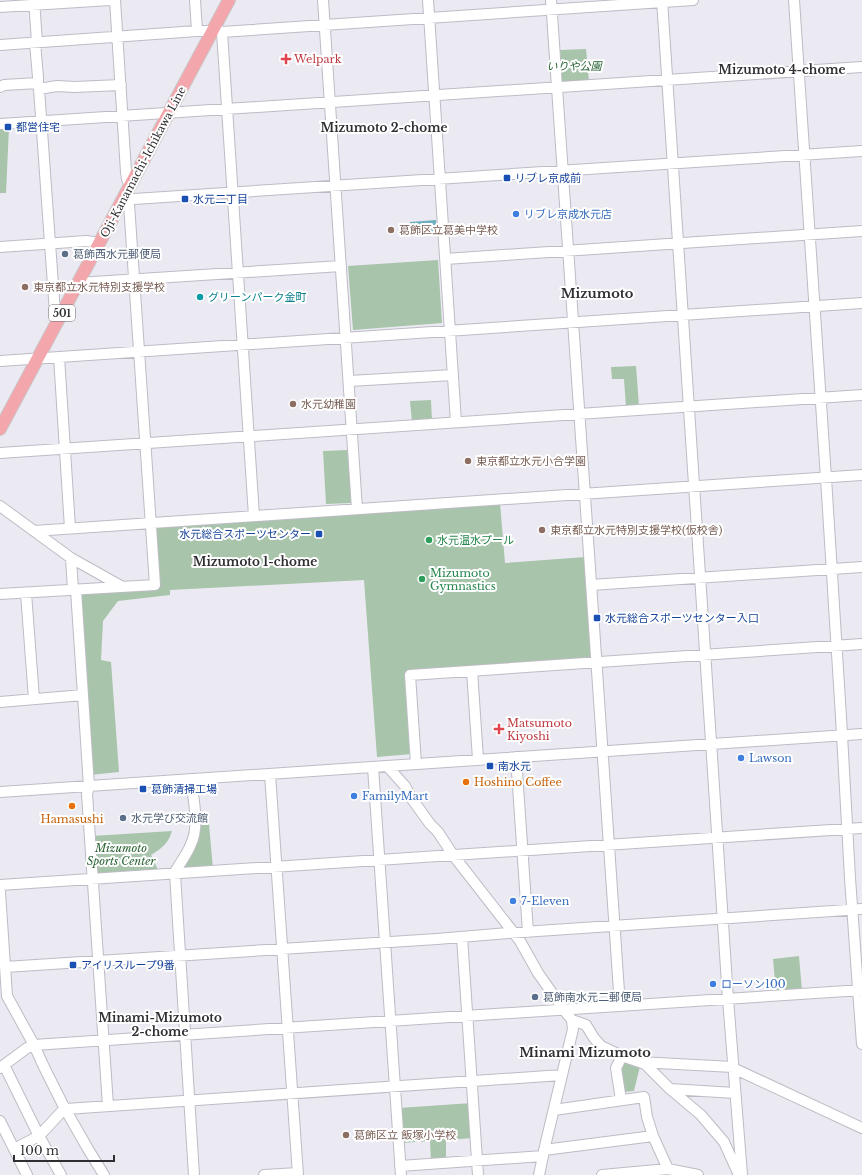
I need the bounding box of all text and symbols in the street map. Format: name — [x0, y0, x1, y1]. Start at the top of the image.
place label: Welpark — [293, 52, 342, 66]
marker: Welpark — [281, 54, 291, 64]
park label: いりや公園 — [547, 59, 603, 73]
district label: Mizumoto 4-chome — [718, 62, 846, 77]
street label: Oji-Kanamachi-Ichikawa Line — [97, 84, 189, 240]
place label: 都営住宅 — [16, 120, 60, 134]
district label: Mizumoto 2-chome — [320, 120, 448, 135]
marker: 都営住宅 — [3, 122, 13, 132]
place label: リブレ京成前 — [515, 171, 581, 185]
marker: リブレ京成前 — [502, 173, 512, 183]
place label: 水元二丁目 — [193, 192, 248, 206]
marker: 水元二丁目 — [180, 194, 190, 204]
place label: リブレ京成水元店 — [524, 207, 612, 221]
marker: リブレ京成水元店 — [511, 209, 521, 219]
place label: 葛飾区立葛美中学校 — [399, 223, 498, 237]
marker: 葛飾区立葛美中学校 — [386, 225, 396, 235]
place label: 葛飾西水元郵便局 — [73, 247, 161, 261]
marker: 葛飾西水元郵便局 — [60, 249, 70, 259]
place label: 東京都立水元特別支援学校 — [33, 280, 165, 294]
marker: 東京都立水元特別支援学校 — [20, 282, 30, 292]
district label: Mizumoto — [561, 285, 634, 302]
place label: グリーンパーク金町 — [208, 290, 306, 304]
marker: グリーンパーク金町 — [195, 292, 205, 302]
road number: 501 — [49, 305, 75, 321]
place label: 水元幼稚園 — [301, 397, 356, 411]
marker: 水元幼稚園 — [288, 399, 298, 409]
place label: 東京都立水元小合学園 — [476, 454, 586, 468]
marker: 東京都立水元小合学園 — [463, 456, 473, 466]
place label: 東京都立水元特別支援学校(仮校舎) — [550, 523, 723, 537]
marker: 東京都立水元特別支援学校(仮校舎) — [537, 525, 547, 535]
place label: 水元総合スポーツセンター — [179, 527, 311, 541]
marker: 水元総合スポーツセンター — [314, 529, 324, 539]
place label: 水元温水プール — [437, 533, 514, 547]
marker: 水元温水プール — [424, 535, 434, 545]
district label: Mizumoto 1-chome — [193, 554, 317, 569]
place label: Mizumoto Gymnastics — [430, 566, 496, 593]
marker: Mizumoto Gymnastics — [417, 574, 427, 584]
place label: 水元総合スポーツセンター入口 — [605, 611, 759, 625]
marker: 水元総合スポーツセンター入口 — [592, 613, 602, 623]
place label: Matsumoto Kiyoshi — [507, 716, 572, 743]
marker: Matsumoto Kiyoshi — [494, 724, 504, 734]
place label: Lawson — [749, 751, 792, 765]
marker: Lawson — [736, 753, 746, 763]
place label: 南水元 — [498, 759, 531, 773]
marker: 南水元 — [485, 761, 495, 771]
place label: Hoshino Coffee — [474, 775, 562, 789]
marker: Hoshino Coffee — [461, 777, 471, 787]
place label: 葛飾清掃工場 — [151, 782, 217, 796]
marker: 葛飾清掃工場 — [138, 784, 148, 794]
place label: FamilyMart — [362, 789, 429, 803]
marker: FamilyMart — [349, 791, 359, 801]
marker: Hamasushi — [67, 801, 77, 811]
place label: 水元学び交流館 — [131, 811, 208, 825]
place label: Hamasushi — [41, 812, 104, 826]
marker: 水元学び交流館 — [118, 813, 128, 823]
park label: Mizumoto Sports Center — [87, 841, 156, 868]
place label: 7-Eleven — [521, 894, 570, 908]
marker: 7-Eleven — [508, 896, 518, 906]
place label: アイリスループ9番 — [81, 958, 175, 972]
marker: アイリスループ9番 — [68, 960, 78, 970]
place label: ローソン100 — [721, 977, 786, 991]
marker: ローソン100 — [708, 979, 718, 989]
place label: 葛飾南水元二郵便局 — [543, 990, 642, 1004]
marker: 葛飾南水元二郵便局 — [530, 992, 540, 1002]
district label: Minami-Mizumoto 2-chome — [98, 1010, 222, 1039]
district label: Minami Mizumoto — [519, 1044, 651, 1061]
place label: 葛飾区立 飯塚小学校 — [354, 1128, 456, 1142]
marker: 葛飾区立 飯塚小学校 — [341, 1130, 351, 1140]
scale bar — [14, 1137, 114, 1163]
text: 100 m — [20, 1143, 59, 1158]

